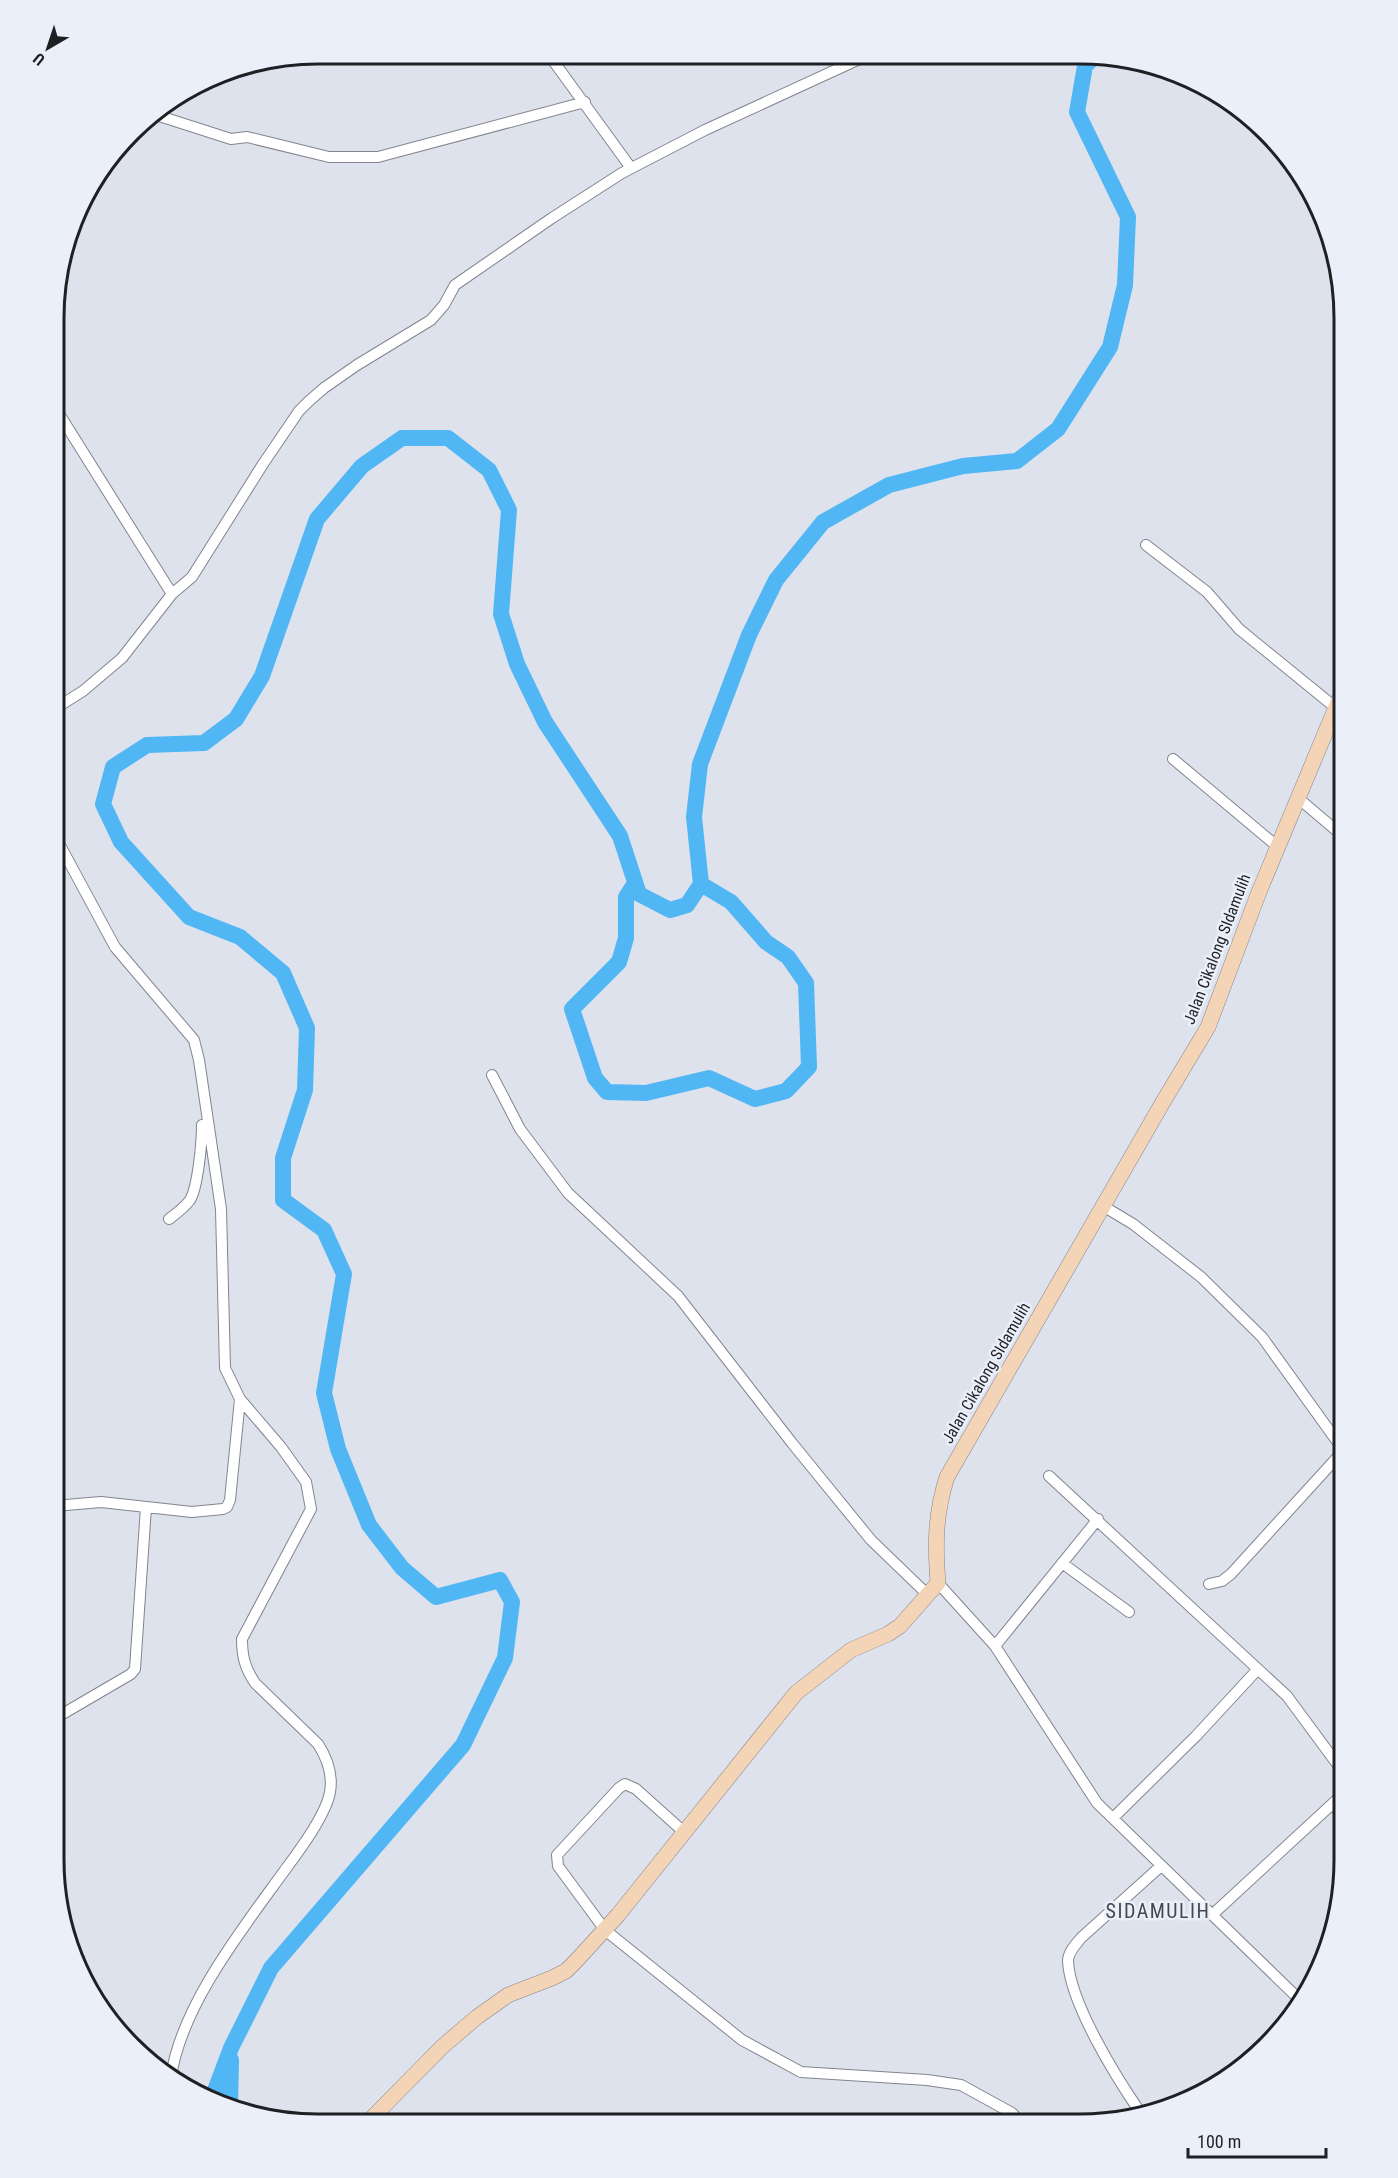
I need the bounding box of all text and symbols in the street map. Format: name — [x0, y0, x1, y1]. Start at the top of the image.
north arrow — [18, 18, 78, 78]
text: U — [29, 49, 48, 70]
street label: Jalan Cikalong SIdamulih — [1180, 871, 1254, 1027]
street label: Jalan Cikalong SIdamulih — [938, 1299, 1034, 1447]
district label: SIDAMULIH — [1106, 1899, 1210, 1923]
scale bar — [1188, 2121, 1326, 2159]
text: 100 m — [1197, 2131, 1241, 2152]

